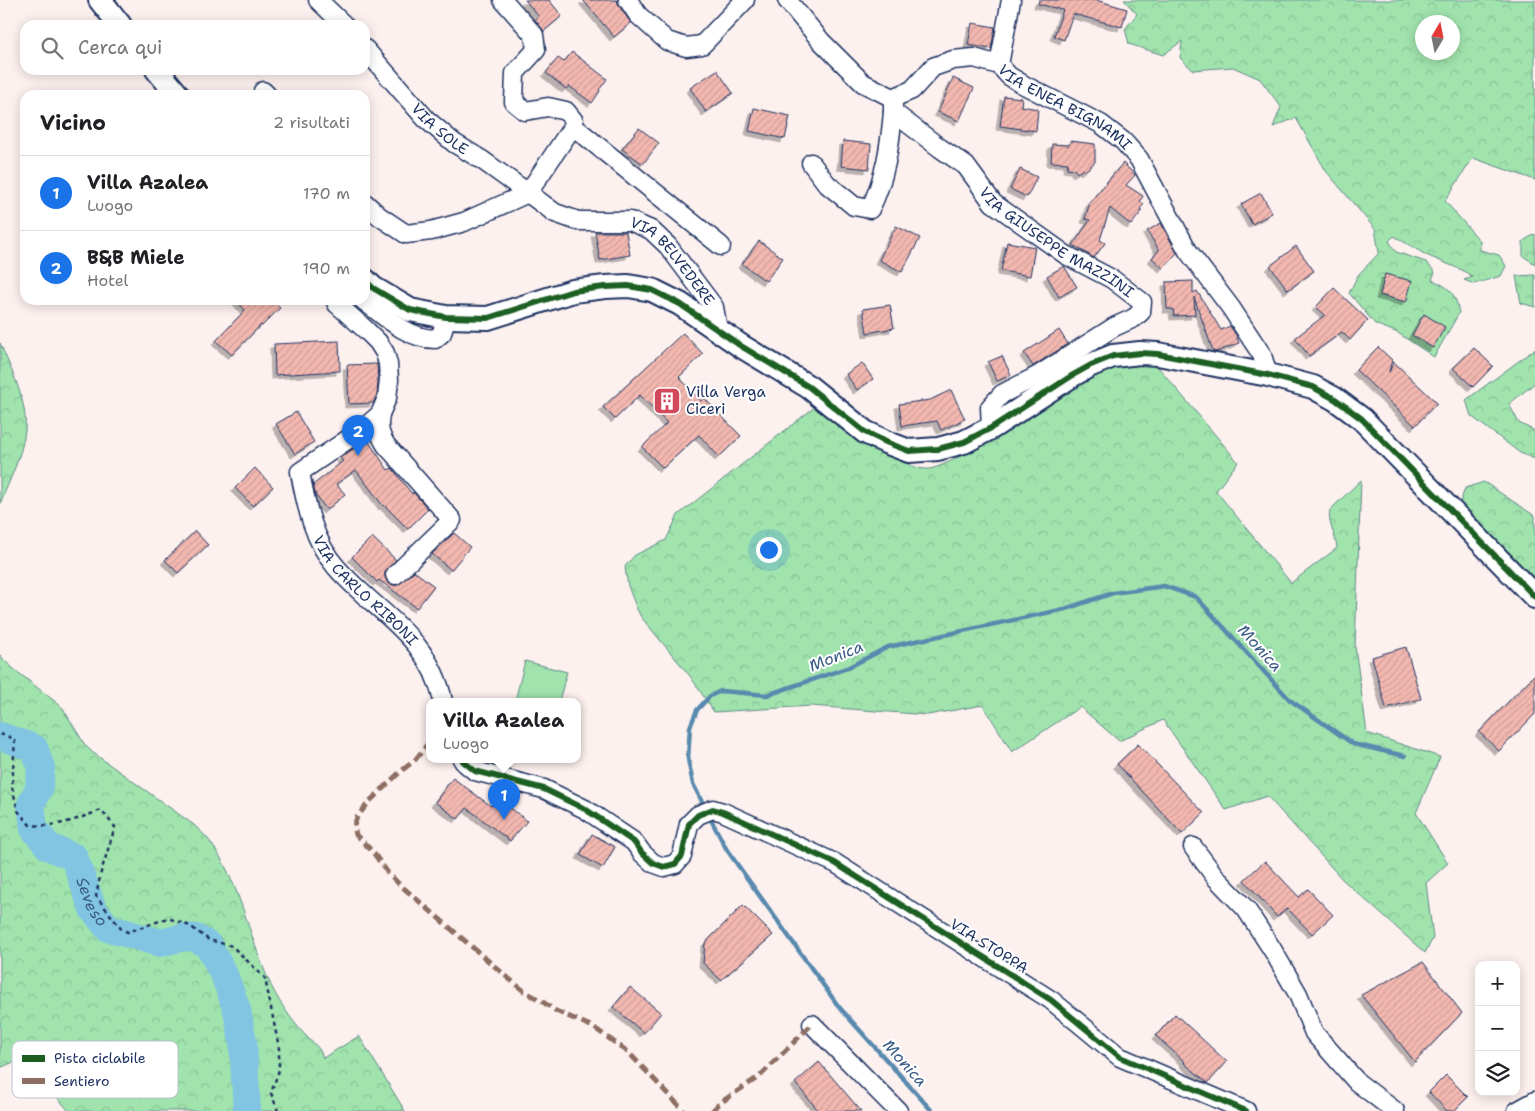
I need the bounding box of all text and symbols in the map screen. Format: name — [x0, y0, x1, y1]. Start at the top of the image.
north arrow — [1415, 15, 1460, 60]
search box — [20, 20, 370, 75]
icon: search — [38, 34, 66, 62]
text: Cerca qui — [78, 35, 162, 60]
street label: VIA ENEA BIGNAMI — [993, 60, 1136, 154]
street label: VIA SOLE — [407, 99, 472, 159]
text: Vicino — [40, 109, 106, 137]
text: 2 risultati — [273, 112, 350, 133]
text: Villa Azalea — [87, 170, 208, 195]
text: 1 — [52, 183, 60, 204]
text: 170 m — [303, 183, 350, 204]
street label: VIA GIUSEPPE MAZZINI — [974, 183, 1138, 302]
text: Luogo — [87, 195, 133, 216]
street label: VIA BELVEDERE — [627, 212, 719, 309]
text: B&B Miele — [87, 245, 185, 270]
text: 2 — [50, 258, 62, 279]
text: 190 m — [303, 258, 350, 279]
text: Hotel — [87, 270, 128, 291]
place label: Villa Verga Ciceri — [686, 382, 766, 419]
building icon: Villa Verga Ciceri — [652, 386, 682, 416]
pin: 2 — [342, 415, 374, 456]
street label: VIA CARLO RIBONI — [308, 532, 422, 650]
your location — [756, 537, 782, 563]
water label: Monica — [1233, 620, 1287, 676]
water label: Monica — [806, 636, 866, 676]
popup — [426, 698, 581, 763]
text: Villa Azalea — [443, 708, 564, 733]
text: Luogo — [443, 733, 489, 754]
pin: 1 — [488, 779, 520, 820]
water label: Seveso — [72, 874, 113, 931]
street label: VIA STOPPA — [946, 914, 1032, 978]
map controls — [1475, 961, 1520, 1096]
button: + — [1475, 961, 1520, 1006]
button: − — [1475, 1006, 1520, 1051]
water label: Monica — [878, 1035, 932, 1091]
legend — [12, 1041, 178, 1098]
text: Pista ciclabile — [54, 1049, 146, 1067]
button: layers — [1475, 1051, 1520, 1096]
text: Sentiero — [54, 1072, 109, 1090]

